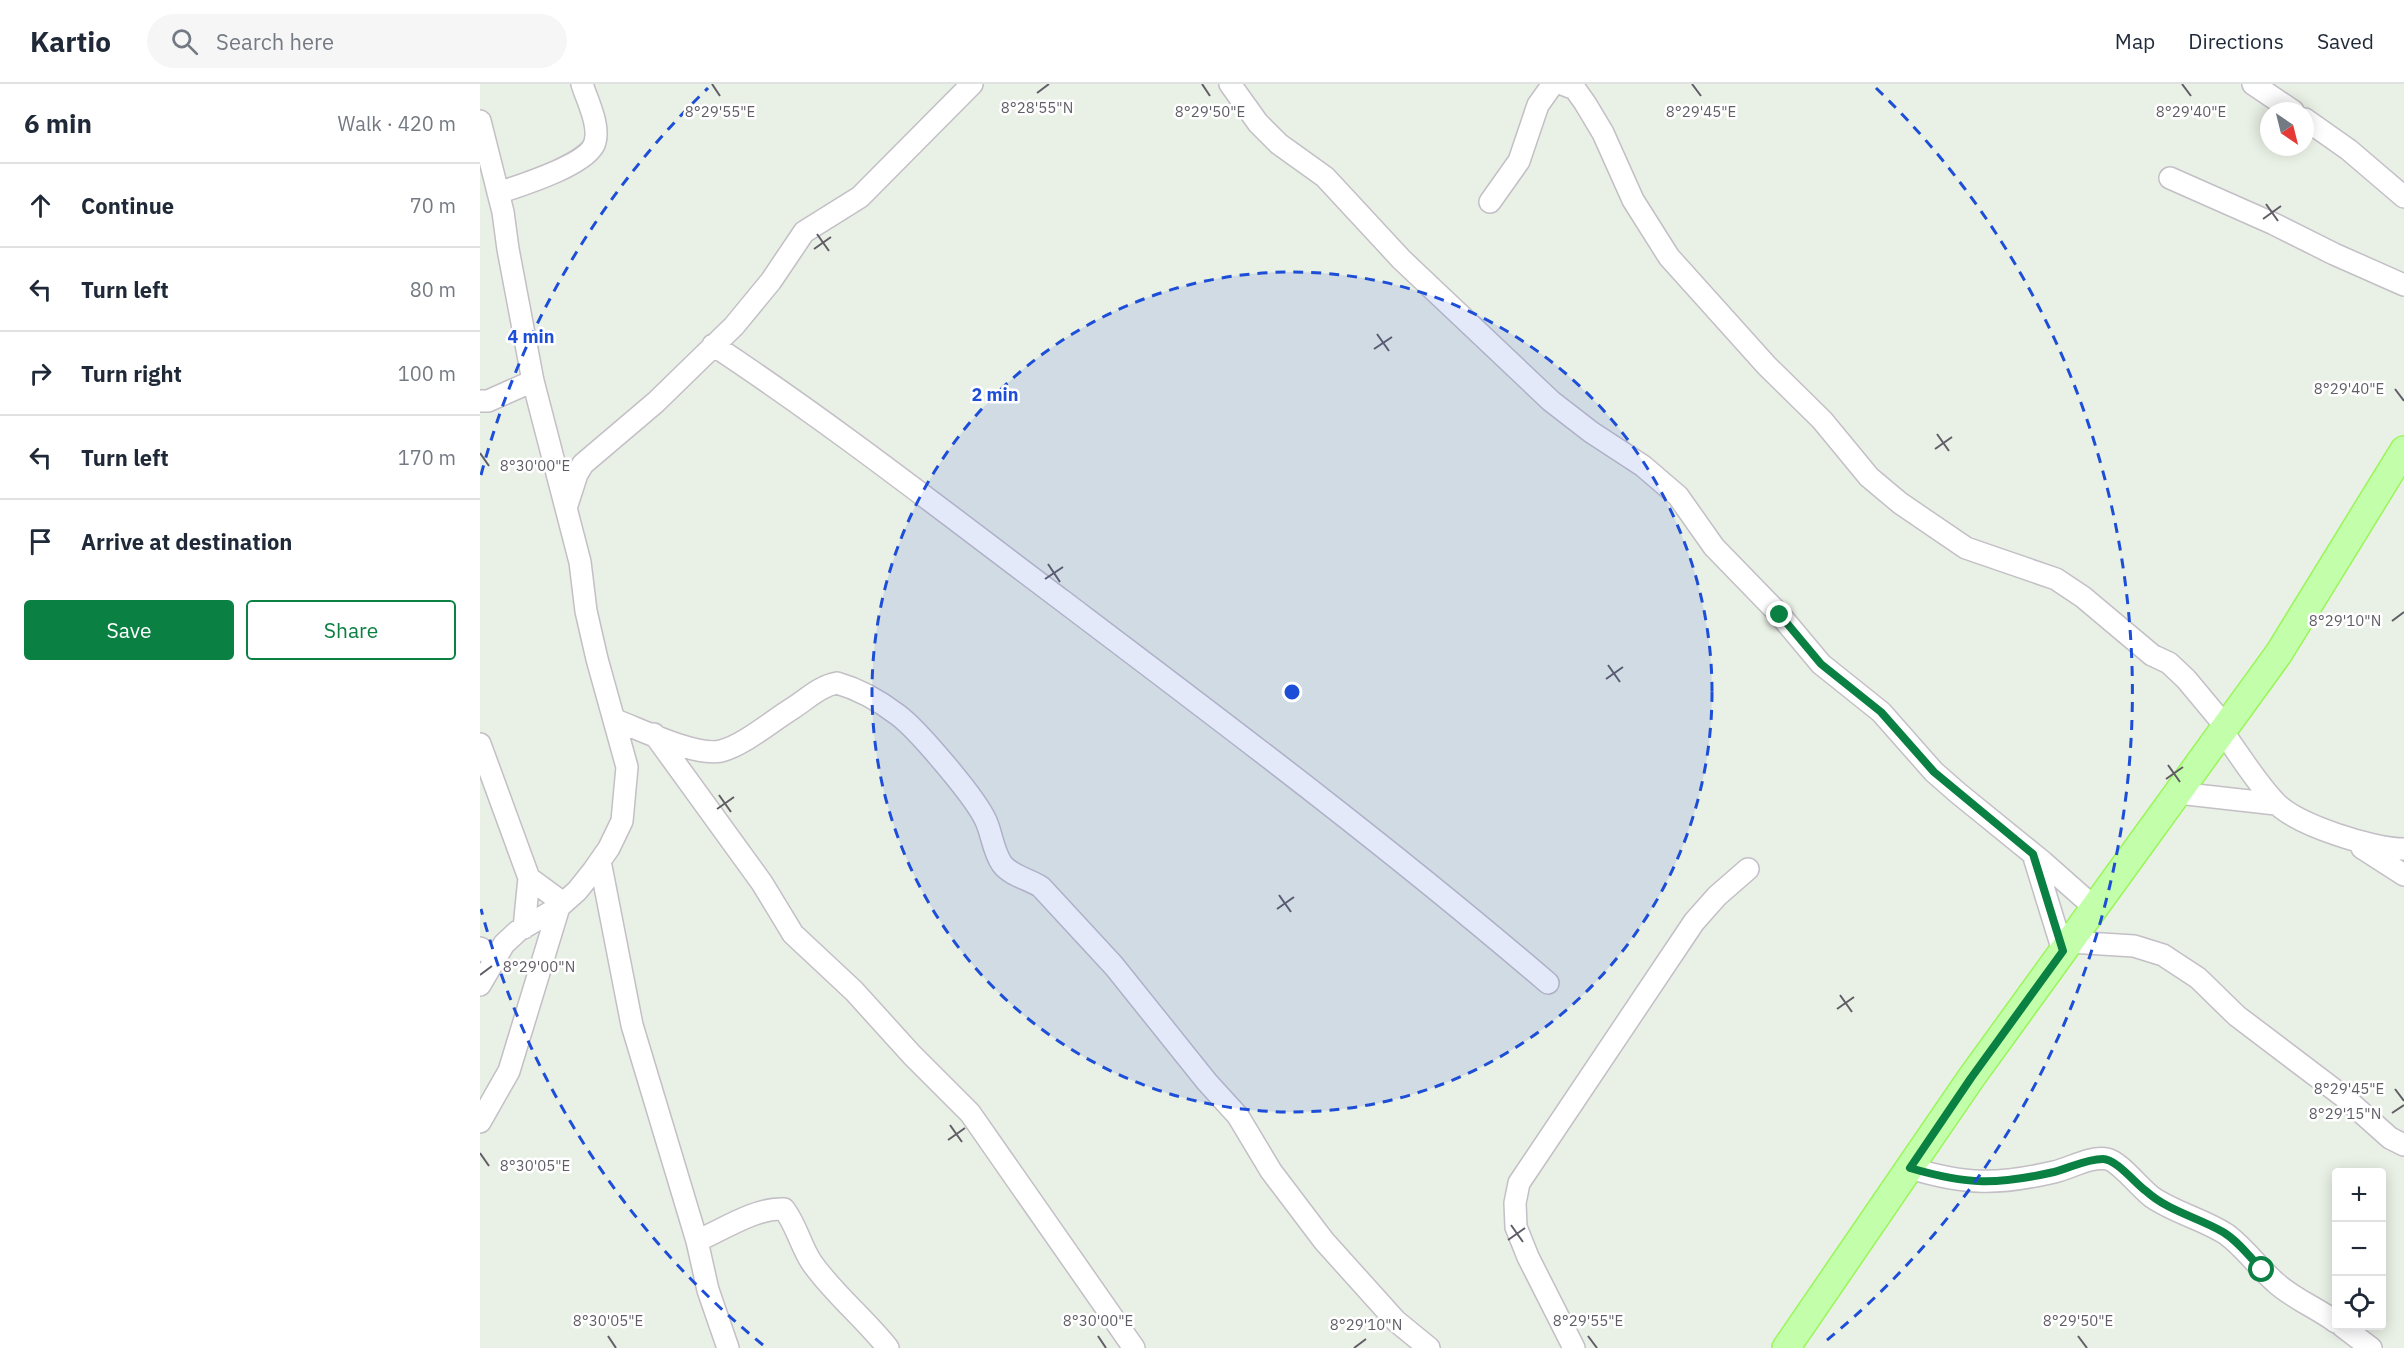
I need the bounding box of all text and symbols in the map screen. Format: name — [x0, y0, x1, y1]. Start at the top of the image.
search box — [147, 14, 567, 68]
text: Kartio — [30, 23, 111, 60]
icon: search — [168, 25, 201, 58]
text: Search here — [216, 27, 334, 56]
text: Map — [2115, 27, 2155, 55]
text: Directions — [2188, 27, 2284, 55]
text: Saved — [2317, 27, 2374, 55]
text: 8°28'55"N — [1001, 98, 1073, 117]
text: 8°29'55"E — [685, 102, 755, 121]
text: 8°29'50"E — [1175, 102, 1245, 121]
text: 8°29'45"E — [1666, 102, 1736, 121]
text: 8°29'40"E — [2156, 102, 2226, 121]
north arrow — [2260, 102, 2314, 156]
text: 6 min — [24, 106, 92, 140]
text: Walk · 420 m — [338, 110, 456, 137]
icon: ahead — [24, 189, 57, 222]
text: Continue — [81, 191, 174, 220]
text: 70 m — [410, 192, 456, 219]
icon: left — [24, 273, 57, 306]
text: Turn left — [81, 275, 169, 304]
text: 80 m — [410, 276, 456, 303]
text: 4 min — [507, 325, 555, 348]
icon: right — [24, 357, 57, 390]
text: Turn right — [81, 359, 182, 388]
text: 100 m — [398, 360, 456, 387]
text: 8°29'40"E — [2314, 379, 2384, 398]
text: 2 min — [971, 383, 1019, 406]
icon: left — [24, 441, 57, 474]
text: Turn left — [81, 443, 169, 472]
text: 170 m — [398, 444, 456, 471]
text: 8°30'00"E — [500, 456, 570, 475]
icon: arrive — [24, 525, 57, 558]
text: Arrive at destination — [81, 527, 292, 556]
button: Save — [24, 600, 234, 660]
button: Share — [246, 600, 456, 660]
route end — [1766, 601, 1792, 627]
text: 8°29'10"N — [2309, 611, 2381, 630]
centre of rings — [1282, 682, 1302, 702]
text: 8°29'00"N — [503, 957, 575, 976]
text: 8°29'45"E — [2314, 1079, 2384, 1098]
text: 8°29'15"N — [2309, 1104, 2381, 1123]
text: 8°30'05"E — [500, 1156, 570, 1175]
map controls — [2332, 1168, 2386, 1330]
button: + — [2332, 1168, 2386, 1222]
button: − — [2332, 1222, 2386, 1276]
route start — [2248, 1256, 2274, 1282]
button: locate — [2332, 1276, 2386, 1330]
text: 8°30'05"E — [573, 1311, 643, 1330]
text: 8°30'00"E — [1063, 1311, 1133, 1330]
text: 8°29'55"E — [1553, 1311, 1623, 1330]
text: 8°29'50"E — [2043, 1311, 2113, 1330]
text: 8°29'10"N — [1330, 1315, 1402, 1334]

